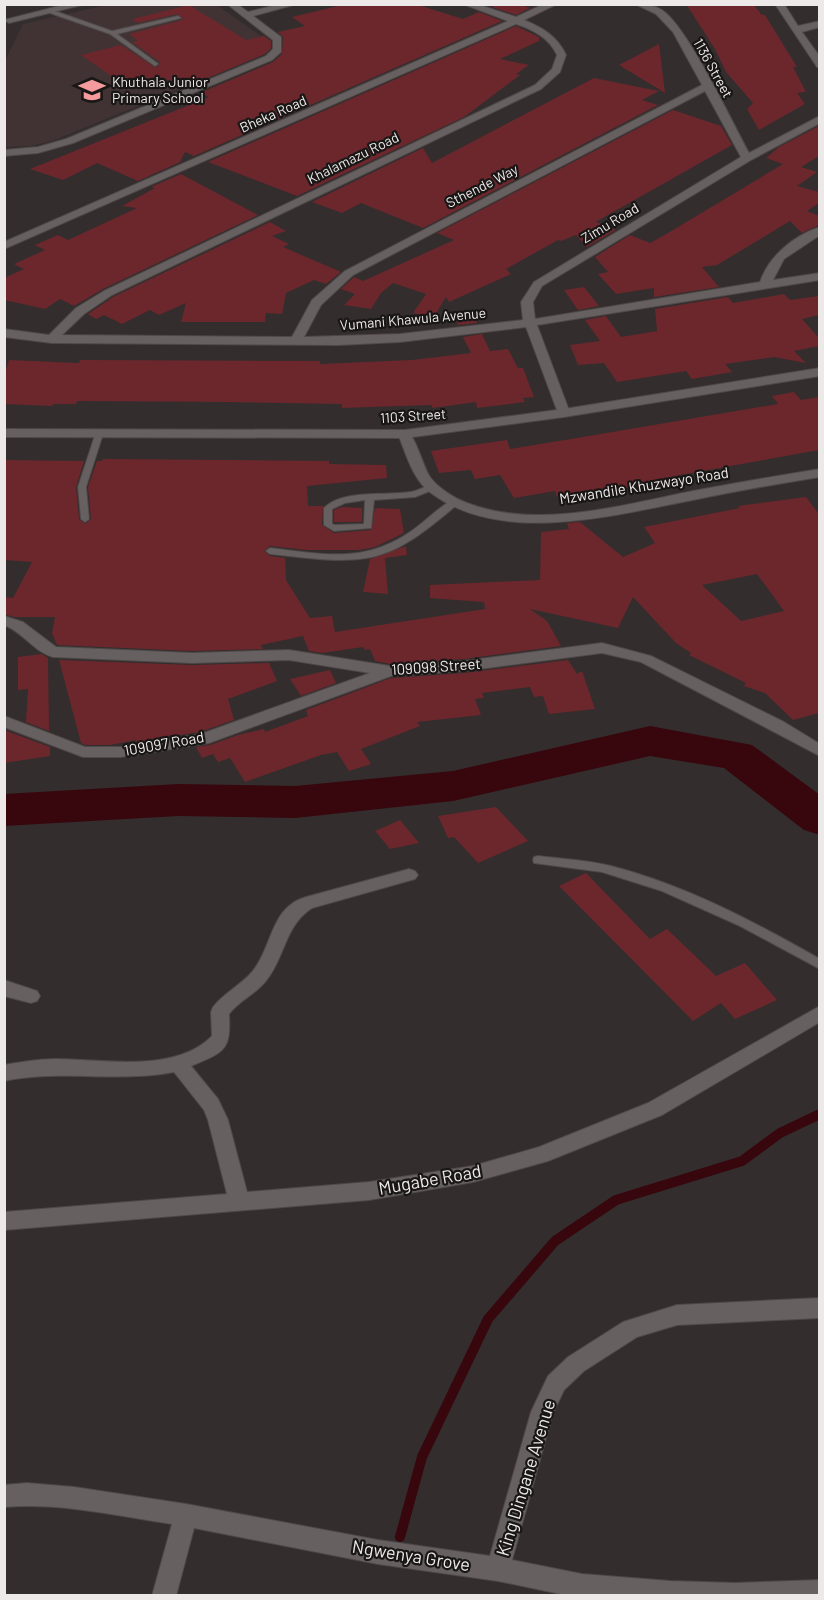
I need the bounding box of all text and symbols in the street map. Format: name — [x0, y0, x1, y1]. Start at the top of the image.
street label: 1136 Street — [690, 35, 737, 100]
place label: Khuthala Junior Primary School — [112, 73, 208, 106]
school or university icon: Khuthala Junior Primary School — [77, 75, 107, 105]
street label: Bheka Road — [237, 91, 309, 136]
street label: Khalamazu Road — [304, 128, 401, 187]
street label: Sthende Way — [443, 160, 521, 211]
street label: Zimu Road — [578, 199, 642, 246]
street label: Vumani Khawula Avenue — [339, 304, 487, 333]
street label: 1103 Street — [379, 405, 446, 426]
street label: Mzwandile Khuzwayo Road — [558, 463, 730, 507]
street label: 109098 Street — [391, 654, 481, 678]
street label: 109097 Road — [122, 727, 205, 759]
street label: Mugabe Road — [377, 1159, 483, 1199]
street label: King Dingane Avenue — [491, 1397, 559, 1559]
street label: Ngwenya Grove — [351, 1535, 472, 1575]

